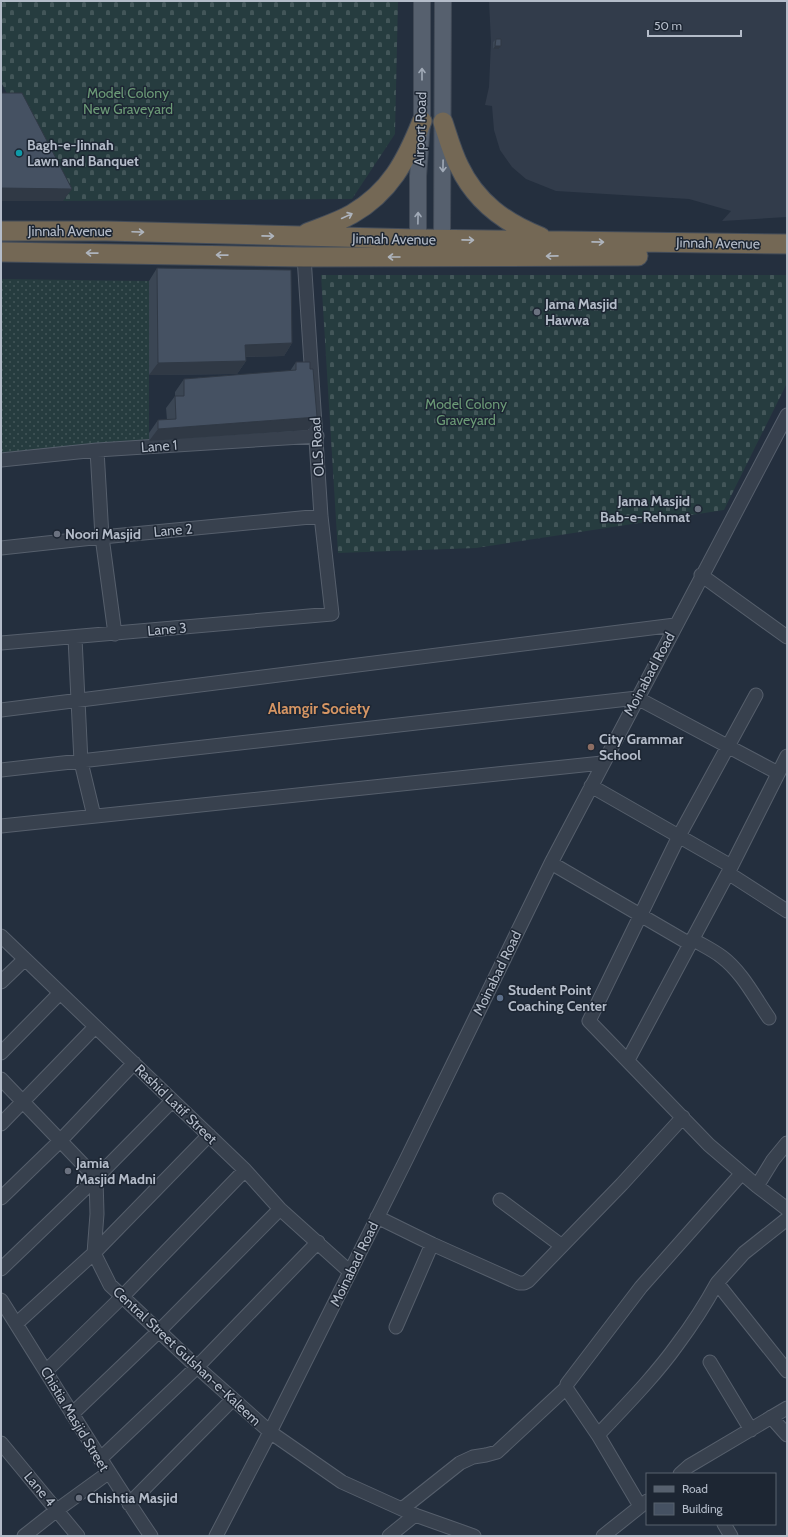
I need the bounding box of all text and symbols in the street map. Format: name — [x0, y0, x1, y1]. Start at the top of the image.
scale bar — [648, 12, 741, 38]
text: 50 m — [654, 18, 682, 33]
one-way arrow — [418, 68, 426, 81]
park label: Model Colony New Graveyard — [83, 84, 173, 118]
street label: Airport Road — [410, 92, 430, 166]
place label: Bagh-e-Jinnah Lawn and Banquet — [27, 136, 139, 170]
marker: Bagh-e-Jinnah Lawn and Banquet — [14, 148, 24, 158]
one-way arrow — [439, 159, 447, 172]
one-way arrow — [341, 212, 353, 219]
one-way arrow — [414, 212, 422, 225]
street label: Jinnah Avenue — [27, 222, 112, 240]
one-way arrow — [131, 228, 144, 236]
street label: Jinnah Avenue — [351, 229, 436, 249]
one-way arrow — [261, 232, 274, 240]
street label: Jinnah Avenue — [675, 233, 760, 253]
one-way arrow — [461, 236, 474, 244]
one-way arrow — [591, 238, 604, 246]
one-way arrow — [86, 249, 99, 257]
one-way arrow — [216, 251, 229, 259]
one-way arrow — [546, 252, 559, 259]
one-way arrow — [388, 253, 401, 261]
place label: Jama Masjid Hawwa — [544, 295, 617, 329]
marker: Jama Masjid Hawwa — [532, 307, 542, 317]
park label: Model Colony Graveyard — [425, 395, 507, 429]
street label: OLS Road — [306, 417, 328, 477]
street label: Lane 1 — [140, 436, 178, 456]
place label: Jama Masjid Bab-e-Rehmat — [600, 492, 690, 526]
marker: Jama Masjid Bab-e-Rehmat — [693, 504, 703, 514]
street label: Lane 2 — [153, 519, 193, 541]
place label: Noori Masjid — [65, 525, 141, 543]
marker: Noori Masjid — [52, 529, 62, 539]
street label: Lane 3 — [147, 618, 187, 640]
street label: Moinabad Road — [619, 629, 679, 719]
district label: Alamgir Society — [268, 700, 371, 718]
place label: City Grammar School — [599, 730, 684, 764]
marker: City Grammar School — [586, 742, 596, 752]
street label: Moinabad Road — [469, 928, 525, 1018]
place label: Student Point Coaching Center — [508, 981, 607, 1015]
marker: Student Point Coaching Center — [495, 993, 505, 1003]
street label: Rashid Latif Street — [131, 1060, 221, 1148]
place label: Jamia Masjid Madni — [75, 1154, 156, 1188]
marker: Jamia Masjid Madni — [63, 1166, 73, 1176]
street label: Moinabad Road — [326, 1219, 382, 1309]
street label: Central Street Gulshan-e-Kaleem — [109, 1283, 265, 1429]
street label: Chistia Masjid Street — [37, 1363, 114, 1475]
street label: Lane 4 — [20, 1468, 60, 1510]
legend — [646, 1473, 776, 1525]
text: Road — [682, 1481, 708, 1496]
place label: Chishtia Masjid — [87, 1489, 178, 1507]
marker: Chishtia Masjid — [74, 1493, 84, 1503]
text: Building — [682, 1501, 724, 1516]

